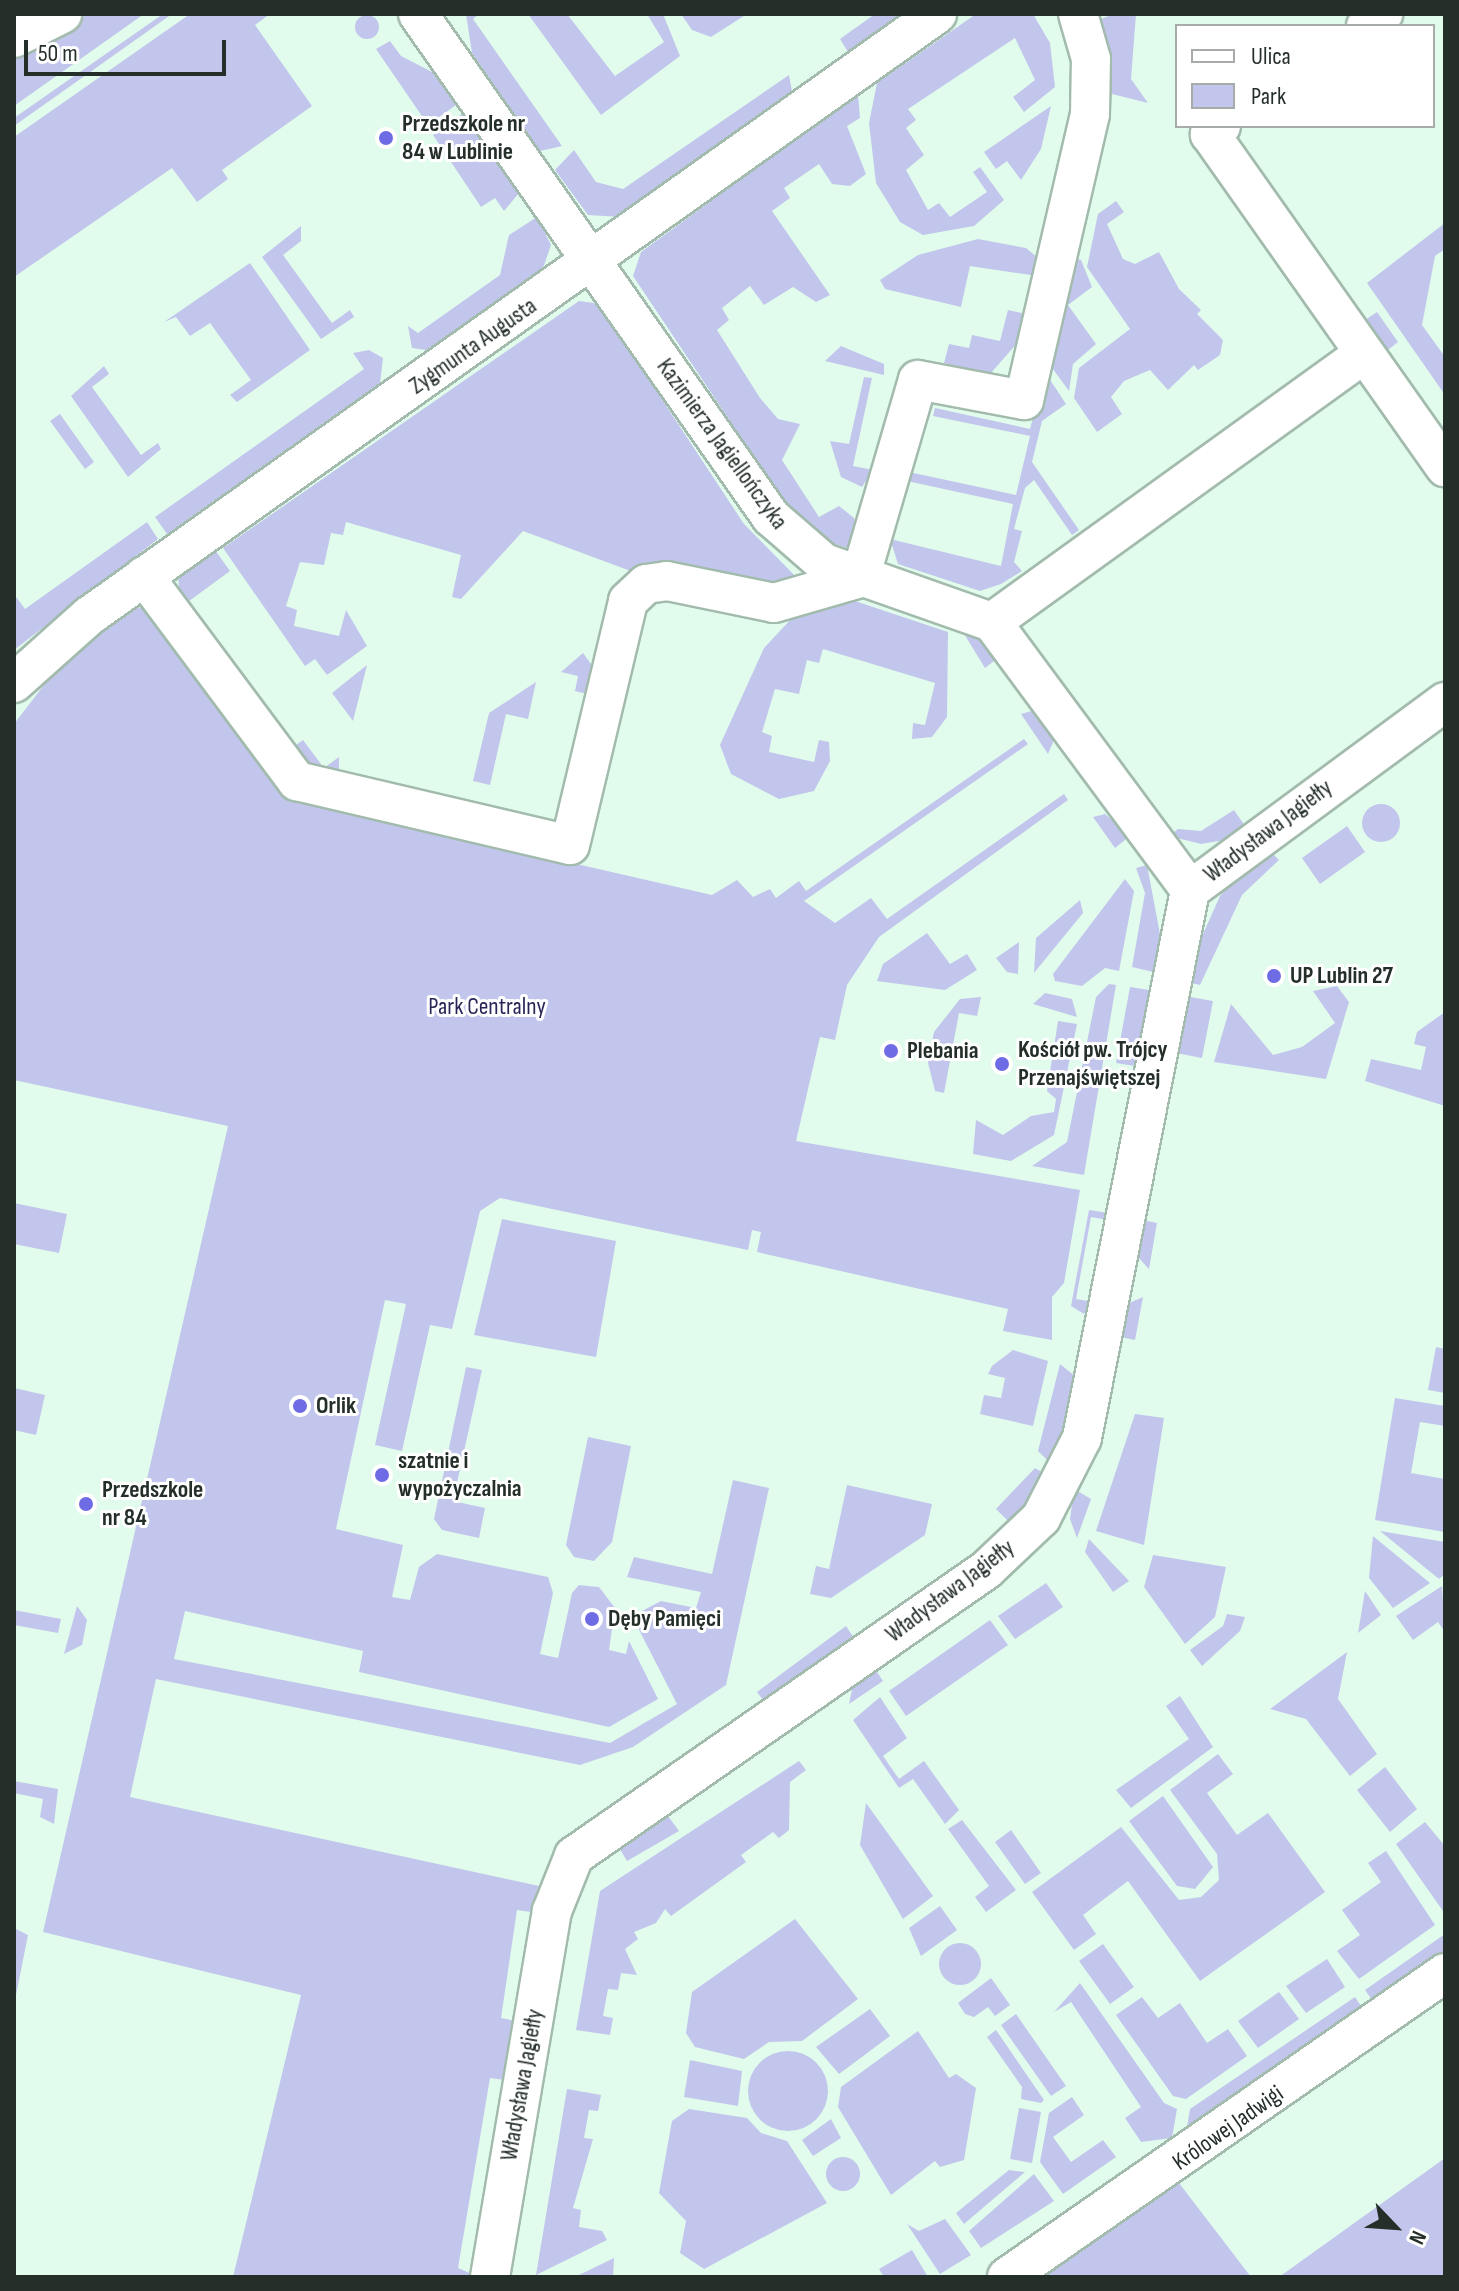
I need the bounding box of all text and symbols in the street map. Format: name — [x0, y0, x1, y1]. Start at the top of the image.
scale bar — [28, 24, 230, 74]
legend — [1175, 24, 1435, 128]
text: 50 m — [38, 39, 78, 68]
text: Ulica — [1251, 42, 1291, 71]
text: Park — [1251, 82, 1286, 111]
place label: Przedszkole nr 84 w Lublinie — [402, 110, 525, 166]
marker: Przedszkole nr 84 w Lublinie — [377, 129, 395, 147]
street label: Zygmunta Augusta — [404, 292, 542, 400]
street label: Kazimierza Jagiellończyka — [650, 353, 794, 535]
street label: Władysława Jagiełły — [1198, 773, 1338, 889]
place label: UP Lublin 27 — [1290, 962, 1393, 990]
marker: UP Lublin 27 — [1265, 967, 1283, 985]
park label: Park Centralny — [428, 993, 546, 1021]
place label: Kościół pw. Trójcy Przenajświętszej — [1018, 1036, 1168, 1092]
place label: Plebania — [907, 1037, 979, 1065]
marker: Plebania — [882, 1042, 900, 1060]
marker: Kościół pw. Trójcy Przenajświętszej — [993, 1055, 1011, 1073]
place label: Orlik — [316, 1392, 356, 1420]
marker: Orlik — [291, 1397, 309, 1415]
place label: szatnie i wypożyczalnia — [398, 1447, 522, 1503]
marker: szatnie i wypożyczalnia — [373, 1466, 391, 1484]
place label: Przedszkole nr 84 — [102, 1476, 203, 1532]
marker: Przedszkole nr 84 — [77, 1495, 95, 1513]
street label: Władysława Jagiełły — [880, 1533, 1020, 1649]
place label: Dęby Pamięci — [608, 1605, 721, 1633]
marker: Dęby Pamięci — [583, 1610, 601, 1628]
street label: Władysława Jagiełły — [494, 2007, 550, 2163]
street label: Królowej Jadwigi — [1167, 2079, 1289, 2177]
north arrow — [1355, 2187, 1435, 2267]
text: N — [1402, 2226, 1432, 2248]

